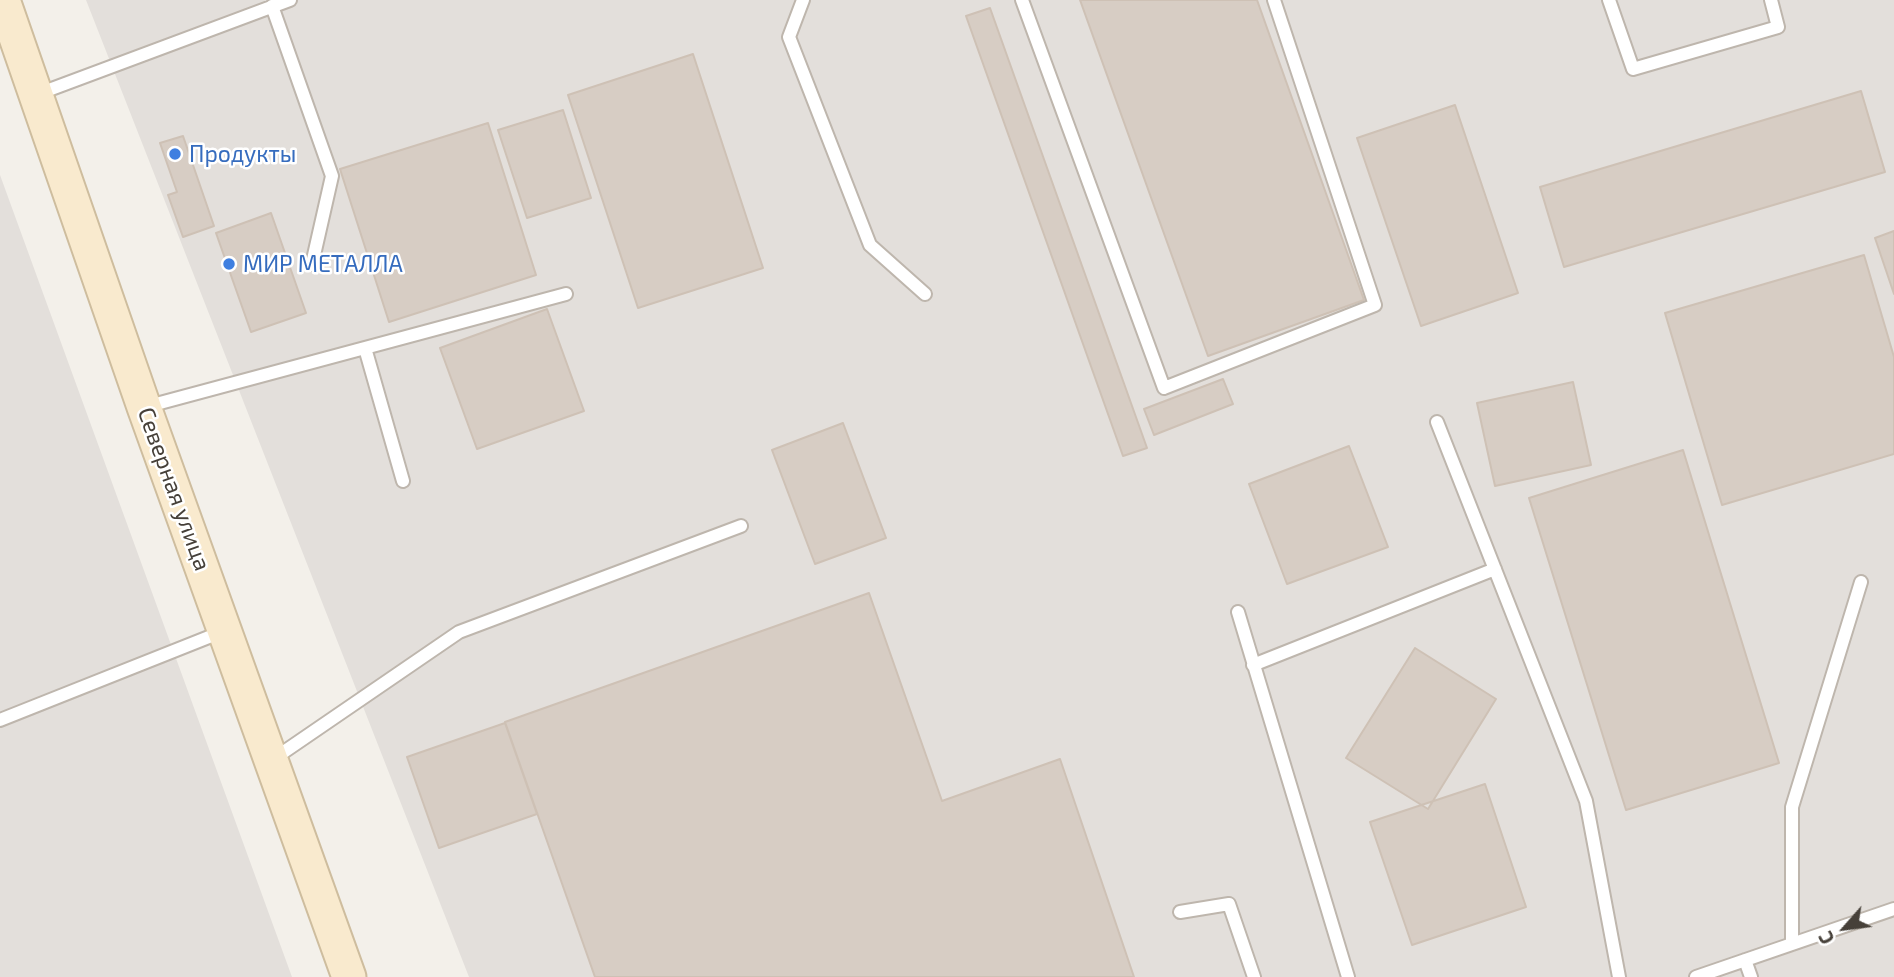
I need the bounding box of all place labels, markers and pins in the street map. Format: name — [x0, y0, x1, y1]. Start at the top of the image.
place label: Продукты — [189, 140, 296, 168]
marker: Продукты — [167, 146, 183, 162]
place label: МИР МЕТАЛЛА — [243, 250, 403, 278]
marker: МИР МЕТАЛЛА — [221, 256, 237, 272]

